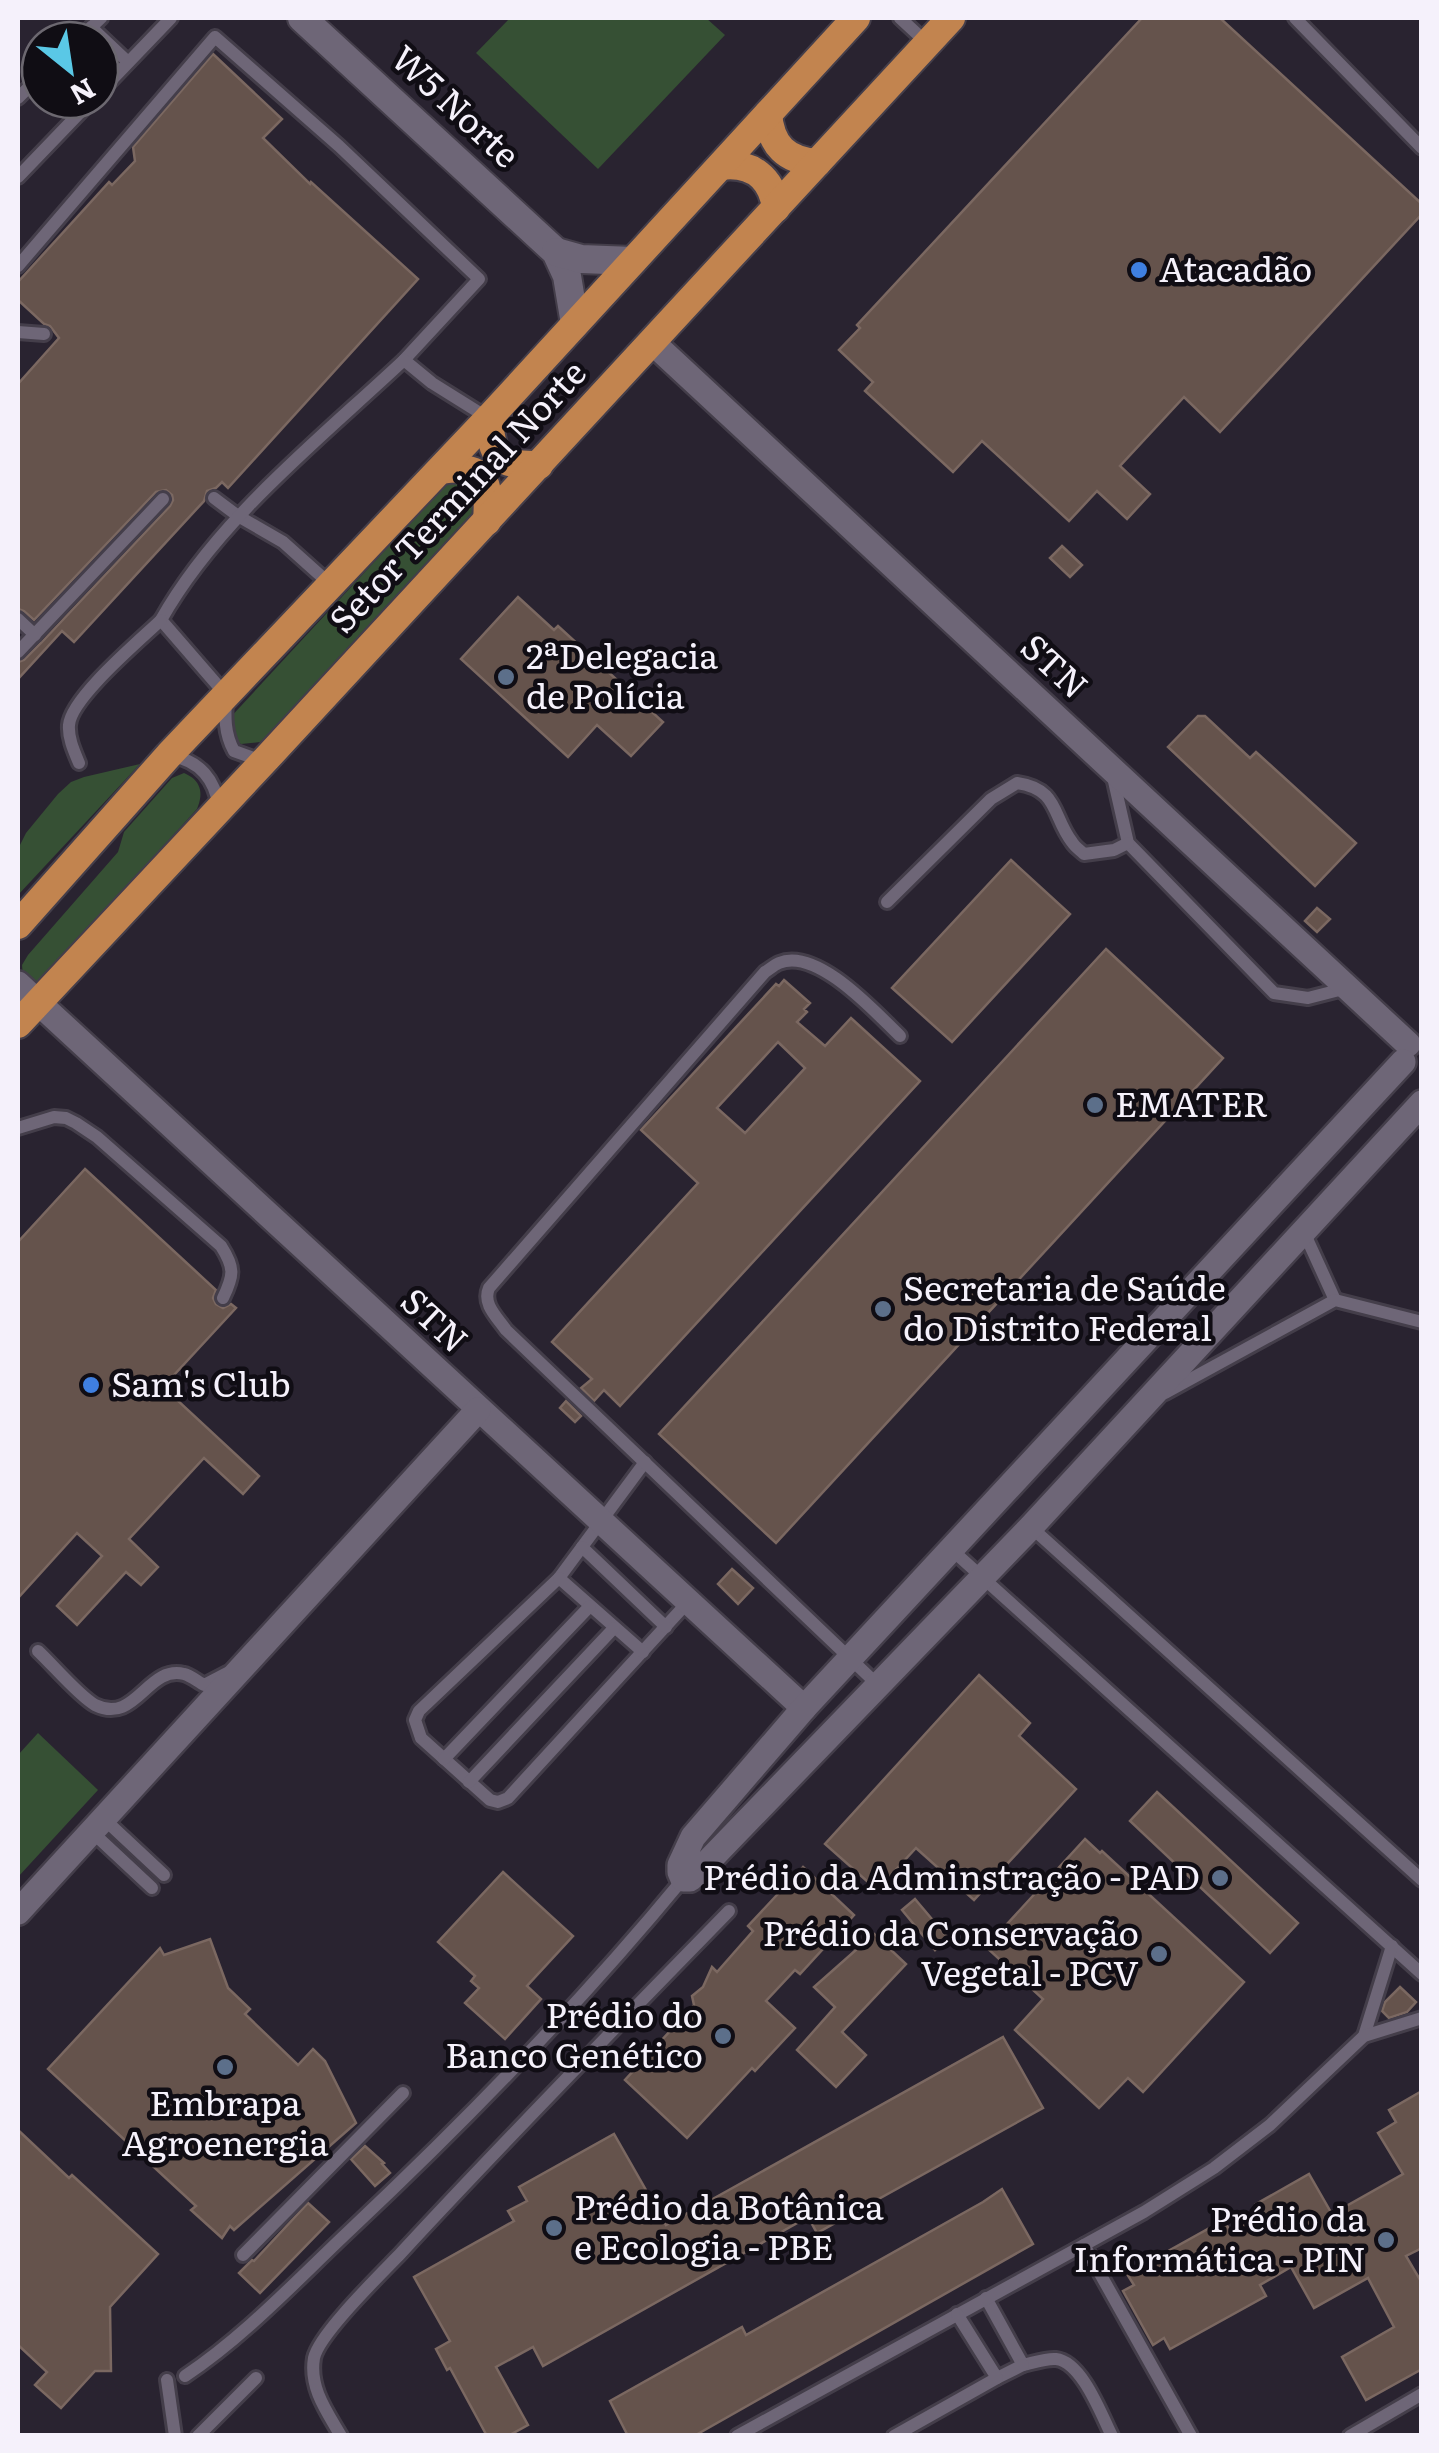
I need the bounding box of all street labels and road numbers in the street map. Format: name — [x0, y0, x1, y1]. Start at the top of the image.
street label: W5 Norte — [381, 31, 533, 178]
street label: Setor Terminal Norte — [315, 347, 596, 643]
street label: STN — [1011, 620, 1101, 709]
street label: STN — [391, 1274, 481, 1363]

